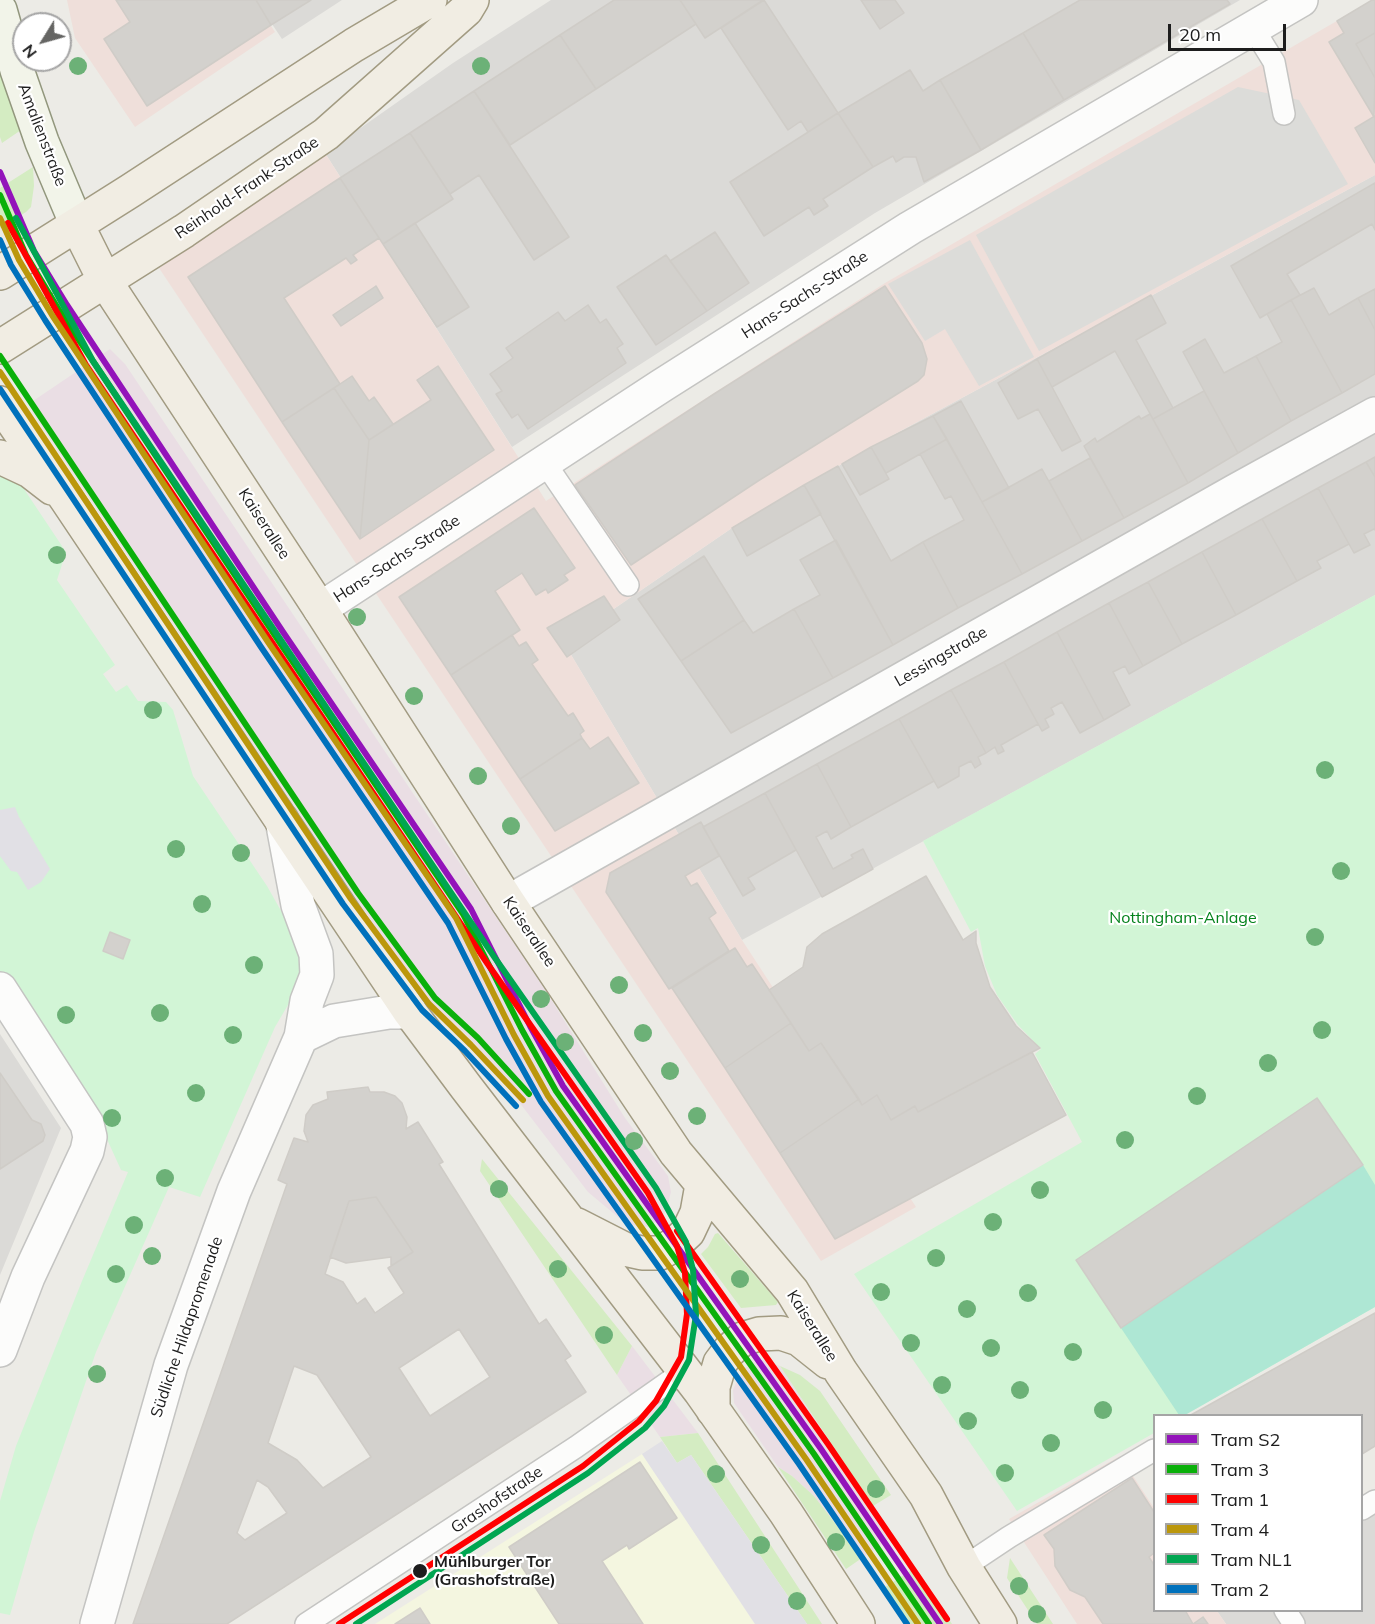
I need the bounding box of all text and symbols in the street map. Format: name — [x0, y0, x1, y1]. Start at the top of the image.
north arrow — [12, 12, 72, 72]
scale bar — [1171, 12, 1290, 50]
text: 20 m — [1179, 23, 1221, 46]
text: N — [18, 41, 41, 62]
street label: Amalienstraße — [14, 81, 70, 189]
street label: Reinhold-Frank-Straße — [172, 133, 322, 243]
street label: Hans-Sachs-Straße — [738, 247, 872, 343]
street label: Kaiserallee — [234, 485, 294, 563]
street label: Hans-Sachs-Straße — [330, 511, 464, 607]
street label: Lessingstraße — [891, 623, 991, 691]
street label: Kaiserallee — [499, 893, 559, 971]
park label: Nottingham-Anlage — [1109, 908, 1257, 928]
street label: Südliche Hildapromenade — [147, 1234, 227, 1420]
street label: Kaiserallee — [783, 1287, 841, 1365]
legend — [1153, 1414, 1363, 1612]
text: Tram S2 — [1211, 1428, 1280, 1451]
text: Tram 3 — [1211, 1458, 1269, 1481]
street label: Grashofstraße — [448, 1462, 546, 1538]
text: Tram 1 — [1211, 1488, 1269, 1511]
text: Tram 4 — [1211, 1518, 1269, 1541]
text: Tram NL1 — [1211, 1548, 1292, 1571]
place label: Mühlburger Tor (Grashofstraße) — [434, 1552, 556, 1590]
marker: Mühlburger Tor (Grashofstraße) — [411, 1562, 429, 1580]
text: Tram 2 — [1211, 1578, 1269, 1601]

